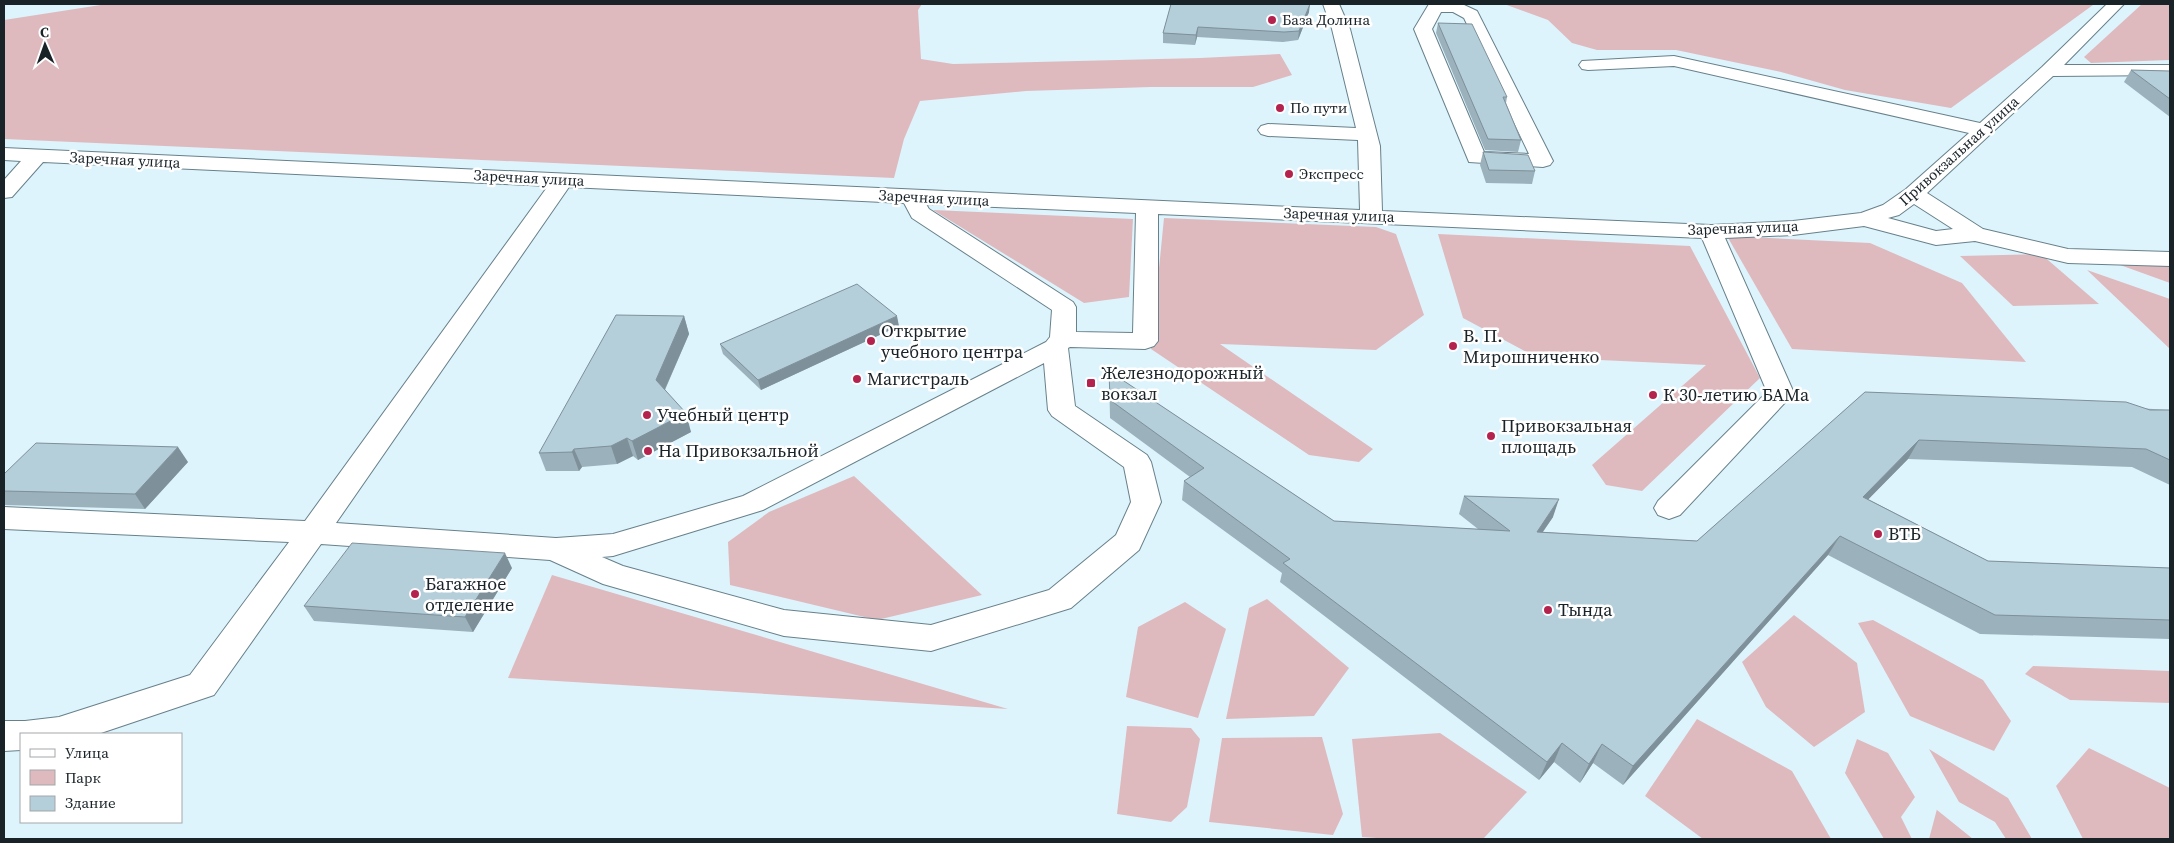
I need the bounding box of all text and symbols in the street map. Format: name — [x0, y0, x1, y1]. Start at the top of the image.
place label: База Долина — [1282, 9, 1370, 30]
marker: База Долина — [1266, 14, 1278, 26]
north arrow — [20, 20, 70, 70]
text: С — [40, 22, 50, 42]
street label: Привокзальная улица — [1894, 91, 2024, 210]
place label: По пути — [1290, 97, 1348, 118]
marker: По пути — [1274, 102, 1286, 114]
street label: Заречная улица — [69, 146, 181, 173]
place label: Экспресс — [1299, 163, 1364, 184]
street label: Заречная улица — [473, 164, 585, 191]
marker: Экспресс — [1283, 168, 1295, 180]
street label: Заречная улица — [878, 184, 990, 211]
street label: Заречная улица — [1283, 202, 1395, 227]
street label: Заречная улица — [1687, 215, 1799, 240]
place label: Открытие учебного центра — [881, 318, 1024, 364]
place label: В. П. Мирошниченко — [1463, 323, 1599, 369]
marker: Открытие учебного центра — [865, 335, 877, 347]
marker: В. П. Мирошниченко — [1447, 340, 1459, 352]
place label: Железнодорожный вокзал — [1101, 360, 1264, 406]
place label: Магистраль — [867, 366, 969, 391]
marker: Магистраль — [851, 373, 863, 385]
marker: Железнодорожный вокзал — [1085, 377, 1097, 389]
place label: К 30-летию БАМа — [1663, 382, 1810, 407]
marker: К 30-летию БАМа — [1647, 389, 1659, 401]
place label: Учебный центр — [657, 402, 789, 427]
marker: Учебный центр — [641, 409, 653, 421]
place label: Привокзальная площадь — [1501, 413, 1632, 459]
marker: Привокзальная площадь — [1485, 430, 1497, 442]
place label: На Привокзальной — [658, 438, 819, 463]
marker: На Привокзальной — [642, 445, 654, 457]
place label: ВТБ — [1888, 521, 1921, 546]
marker: ВТБ — [1872, 528, 1884, 540]
place label: Багажное отделение — [425, 571, 514, 617]
marker: Багажное отделение — [409, 588, 421, 600]
place label: Тында — [1558, 597, 1613, 622]
marker: Тында — [1542, 604, 1554, 616]
legend — [20, 733, 182, 823]
text: Улица — [65, 742, 109, 763]
text: Парк — [65, 767, 101, 788]
text: Здание — [65, 792, 116, 813]

